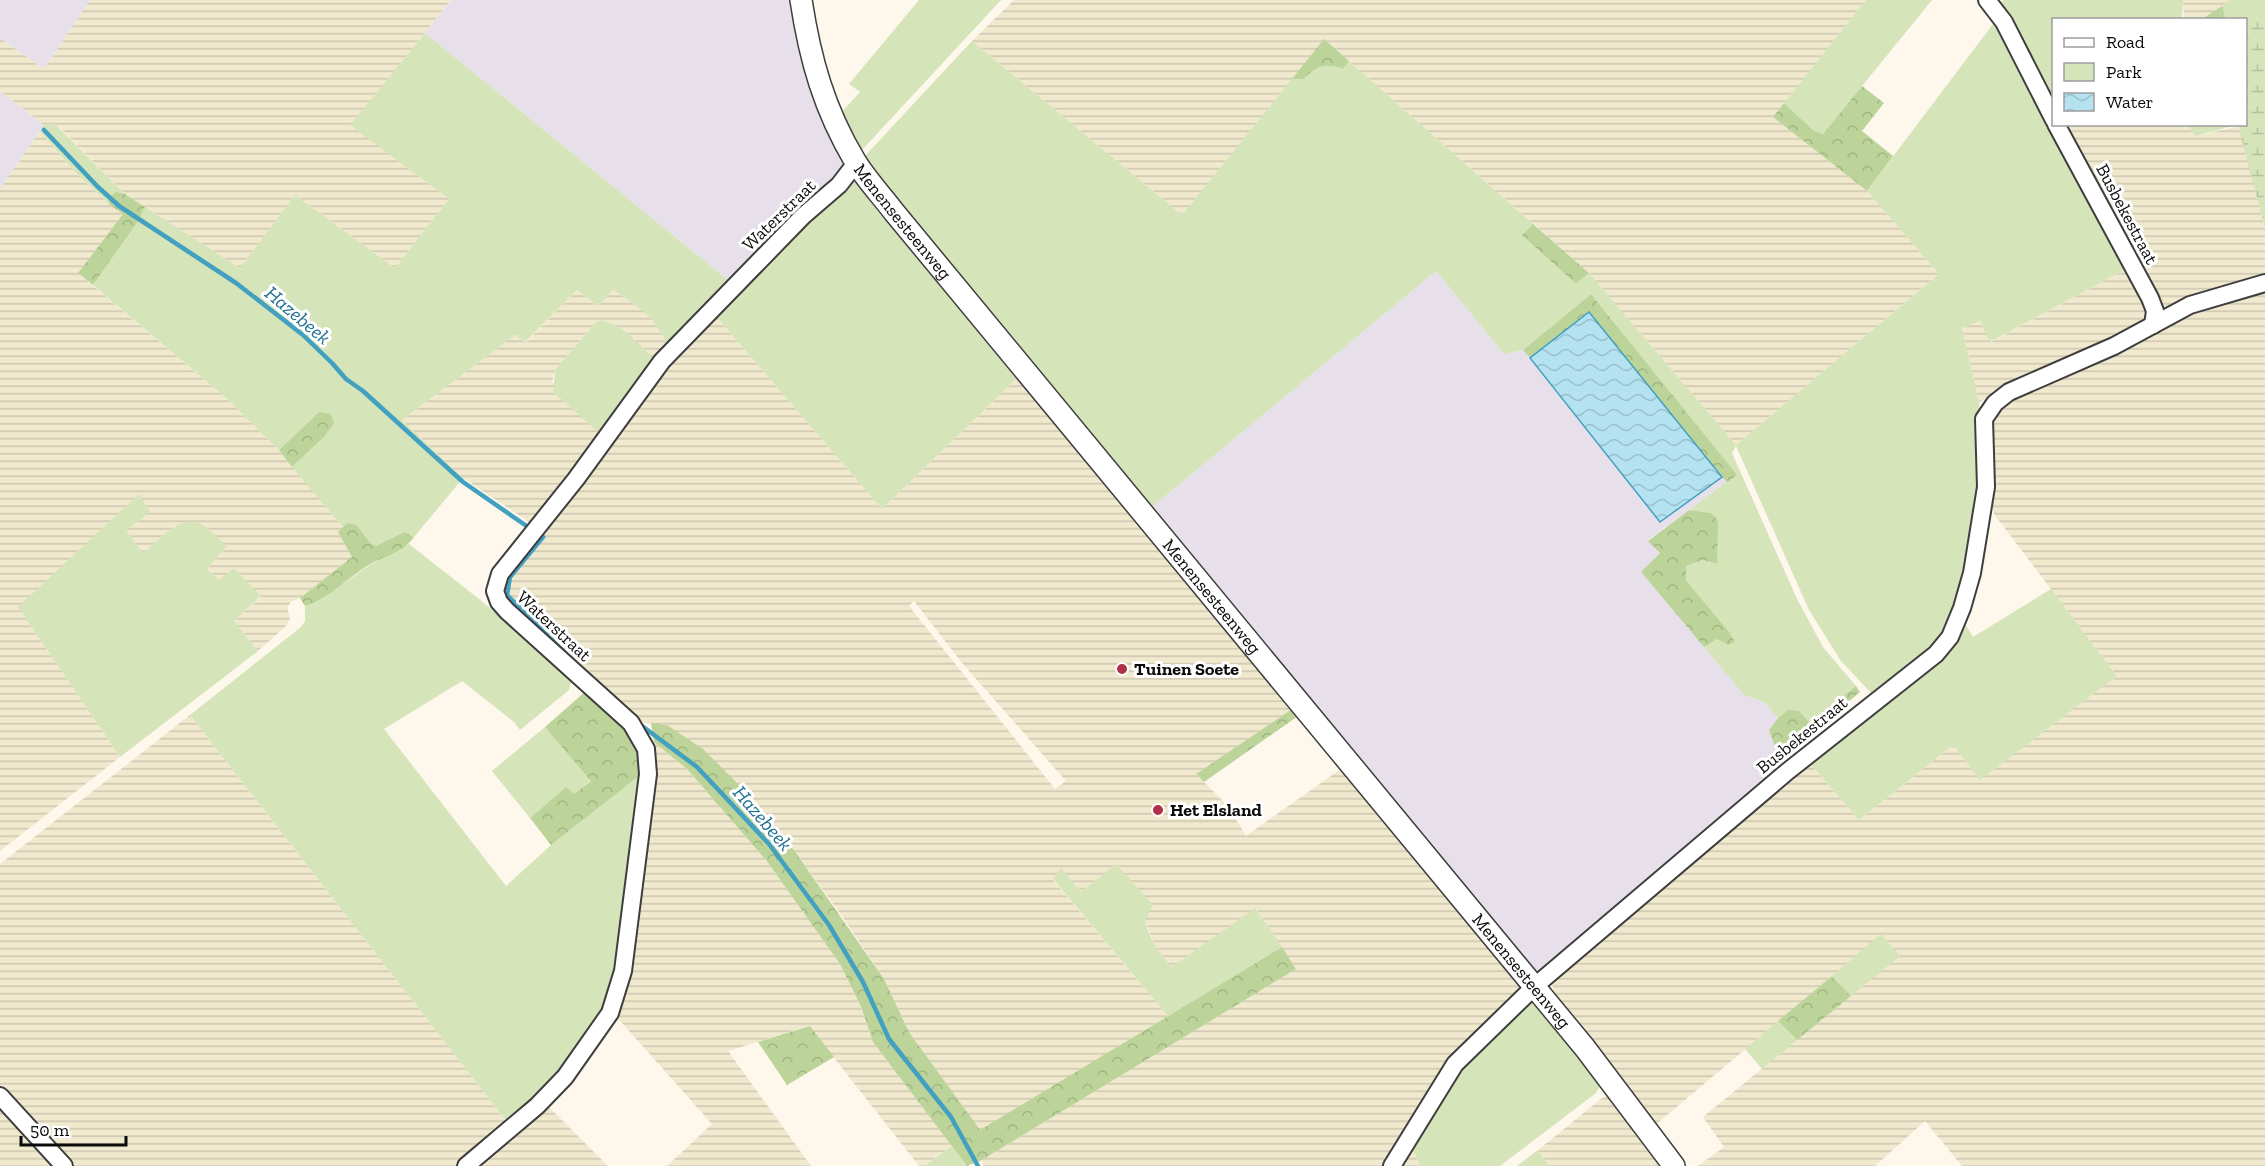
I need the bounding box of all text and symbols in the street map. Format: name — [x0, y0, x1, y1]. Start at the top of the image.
legend — [2052, 18, 2247, 126]
text: Road — [2106, 31, 2145, 53]
text: Park — [2106, 61, 2142, 83]
text: Water — [2106, 91, 2153, 113]
street label: Menensesteenweg — [849, 159, 956, 284]
street label: Busbekestraat — [2091, 160, 2163, 268]
street label: Waterstraat — [738, 174, 821, 255]
water label: Hazebeek — [260, 281, 336, 349]
street label: Menensesteenweg — [1158, 534, 1266, 659]
street label: Waterstraat — [512, 586, 596, 666]
place label: Tuinen Soete — [1134, 658, 1239, 680]
marker: Tuinen Soete — [1115, 662, 1129, 676]
street label: Busbekestraat — [1752, 691, 1852, 778]
water label: Hazebeek — [728, 781, 798, 856]
place label: Het Elsland — [1170, 799, 1263, 821]
marker: Het Elsland — [1151, 803, 1165, 817]
street label: Menensesteenweg — [1467, 909, 1575, 1033]
scale bar — [21, 1109, 126, 1147]
text: 50 m — [30, 1119, 70, 1141]

